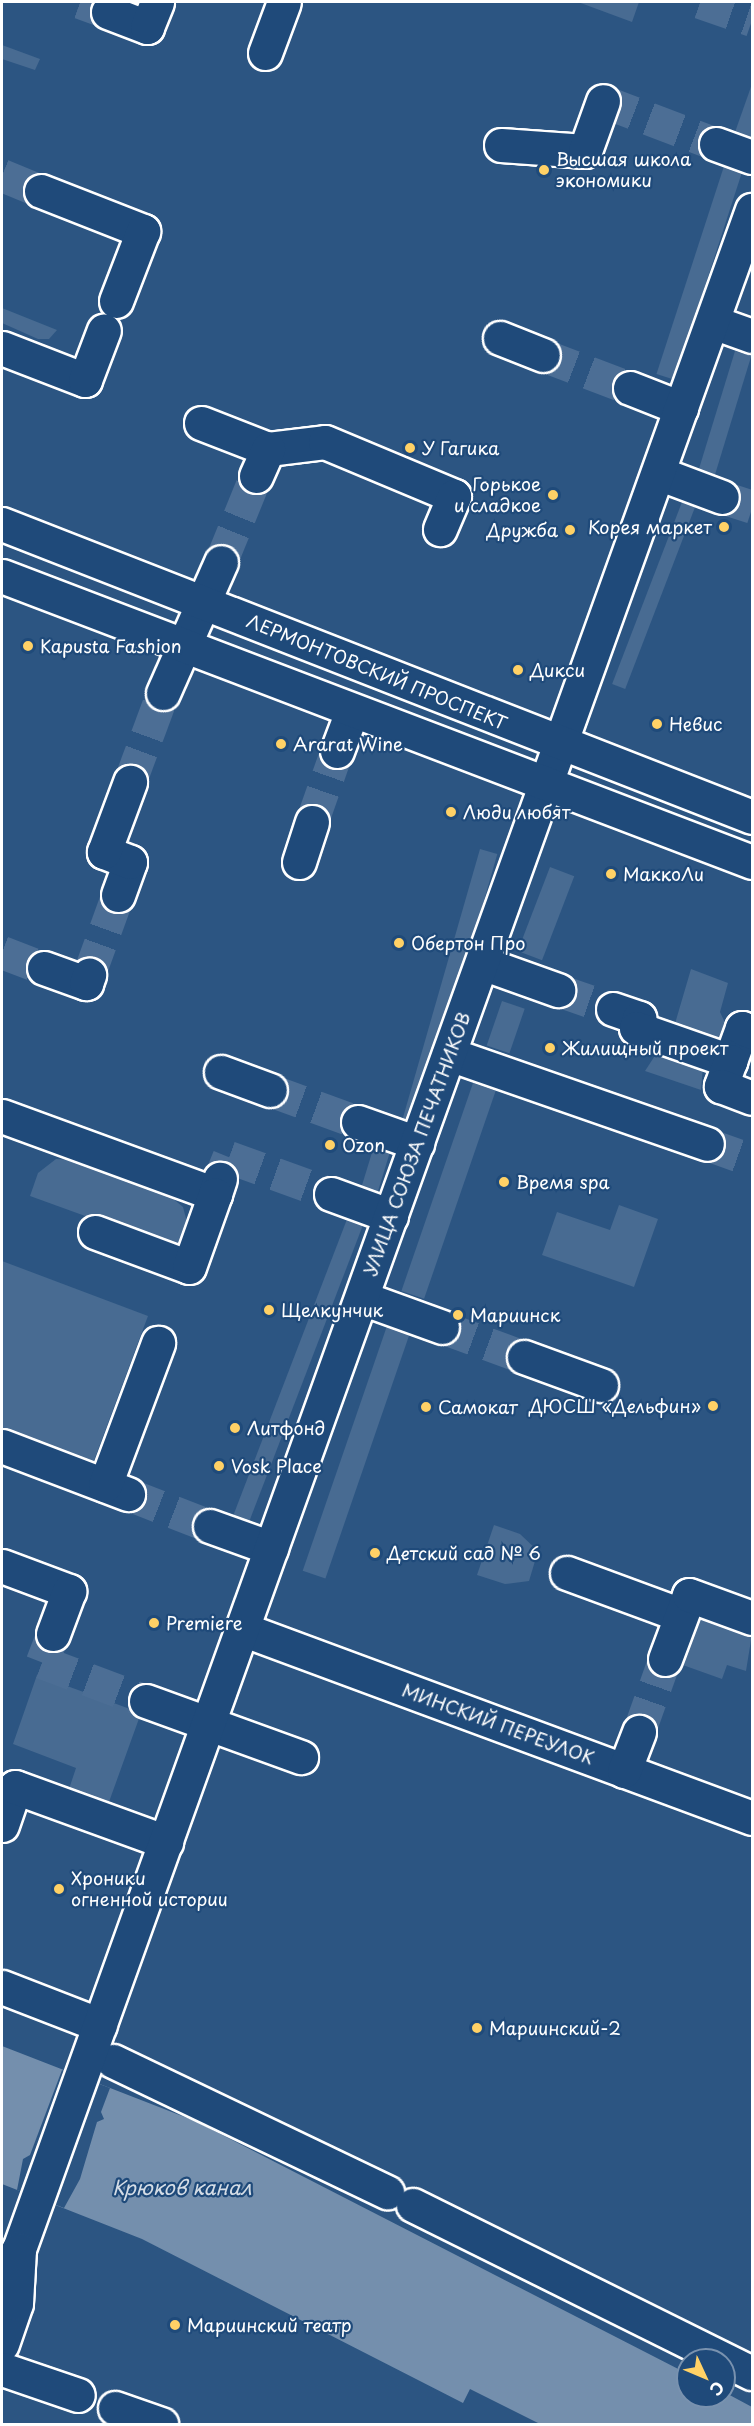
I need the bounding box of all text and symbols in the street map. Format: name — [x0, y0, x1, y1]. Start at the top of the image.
place label: Высшая школа экономики — [556, 149, 691, 192]
marker: Высшая школа экономики — [537, 163, 551, 177]
place label: У Гагика — [422, 437, 500, 459]
marker: У Гагика — [403, 441, 417, 455]
place label: Горькое и сладкое — [454, 474, 541, 516]
marker: Горькое и сладкое — [546, 488, 560, 502]
place label: Корея маркет — [588, 516, 712, 538]
place label: Дружба — [487, 519, 558, 541]
marker: Корея маркет — [717, 520, 731, 534]
marker: Дружба — [563, 523, 577, 537]
street label: ЛЕРМОНТОВСКИЙ ПРОСПЕКТ — [243, 610, 511, 734]
place label: Kapusta Fashion — [40, 635, 182, 657]
marker: Kapusta Fashion — [21, 639, 35, 653]
place label: Дикси — [530, 659, 585, 681]
marker: Дикси — [511, 663, 525, 677]
place label: Невис — [669, 713, 722, 735]
marker: Невис — [650, 717, 664, 731]
place label: Ararat Wine — [293, 733, 404, 755]
marker: Ararat Wine — [274, 737, 288, 751]
place label: Люди любят — [463, 801, 571, 823]
marker: Люди любят — [444, 805, 458, 819]
place label: МаккоЛи — [623, 863, 704, 885]
marker: МаккоЛи — [604, 867, 618, 881]
place label: Обертон Про — [411, 932, 526, 954]
marker: Обертон Про — [392, 936, 406, 950]
street label: УЛИЦА СОЮЗА ПЕЧАТНИКОВ — [359, 1008, 475, 1280]
place label: Жилищный проект — [562, 1037, 729, 1059]
marker: Жилищный проект — [543, 1041, 557, 1055]
place label: Ozon — [342, 1134, 385, 1156]
marker: Ozon — [323, 1138, 337, 1152]
place label: Время spa — [516, 1171, 609, 1193]
marker: Время spa — [497, 1175, 511, 1189]
place label: Щелкунчик — [281, 1299, 383, 1321]
marker: Щелкунчик — [262, 1303, 276, 1317]
place label: Мариинск — [470, 1304, 560, 1326]
marker: Мариинск — [451, 1308, 465, 1322]
place label: ДЮСШ «Дельфин» — [529, 1395, 701, 1417]
place label: Самокат — [438, 1396, 518, 1418]
marker: ДЮСШ «Дельфин» — [706, 1399, 720, 1413]
marker: Самокат — [419, 1400, 433, 1414]
place label: Литфонд — [247, 1417, 325, 1439]
marker: Литфонд — [228, 1421, 242, 1435]
place label: Vosk Place — [231, 1455, 322, 1477]
marker: Vosk Place — [212, 1459, 226, 1473]
place label: Детский сад № 6 — [387, 1542, 542, 1564]
marker: Детский сад № 6 — [368, 1546, 382, 1560]
place label: Premiere — [166, 1612, 243, 1634]
marker: Premiere — [147, 1616, 161, 1630]
street label: МИНСКИЙ ПЕРЕУЛОК — [399, 1679, 597, 1769]
place label: Хроники огненной истории — [71, 1868, 228, 1910]
marker: Хроники огненной истории — [52, 1882, 66, 1896]
place label: Мариинский-2 — [489, 2017, 621, 2039]
marker: Мариинский-2 — [470, 2021, 484, 2035]
water label: Крюков канал — [112, 2175, 252, 2199]
place label: Мариинский театр — [187, 2314, 352, 2336]
marker: Мариинский театр — [168, 2318, 182, 2332]
north arrow — [676, 2348, 736, 2408]
text: С — [705, 2376, 730, 2402]

